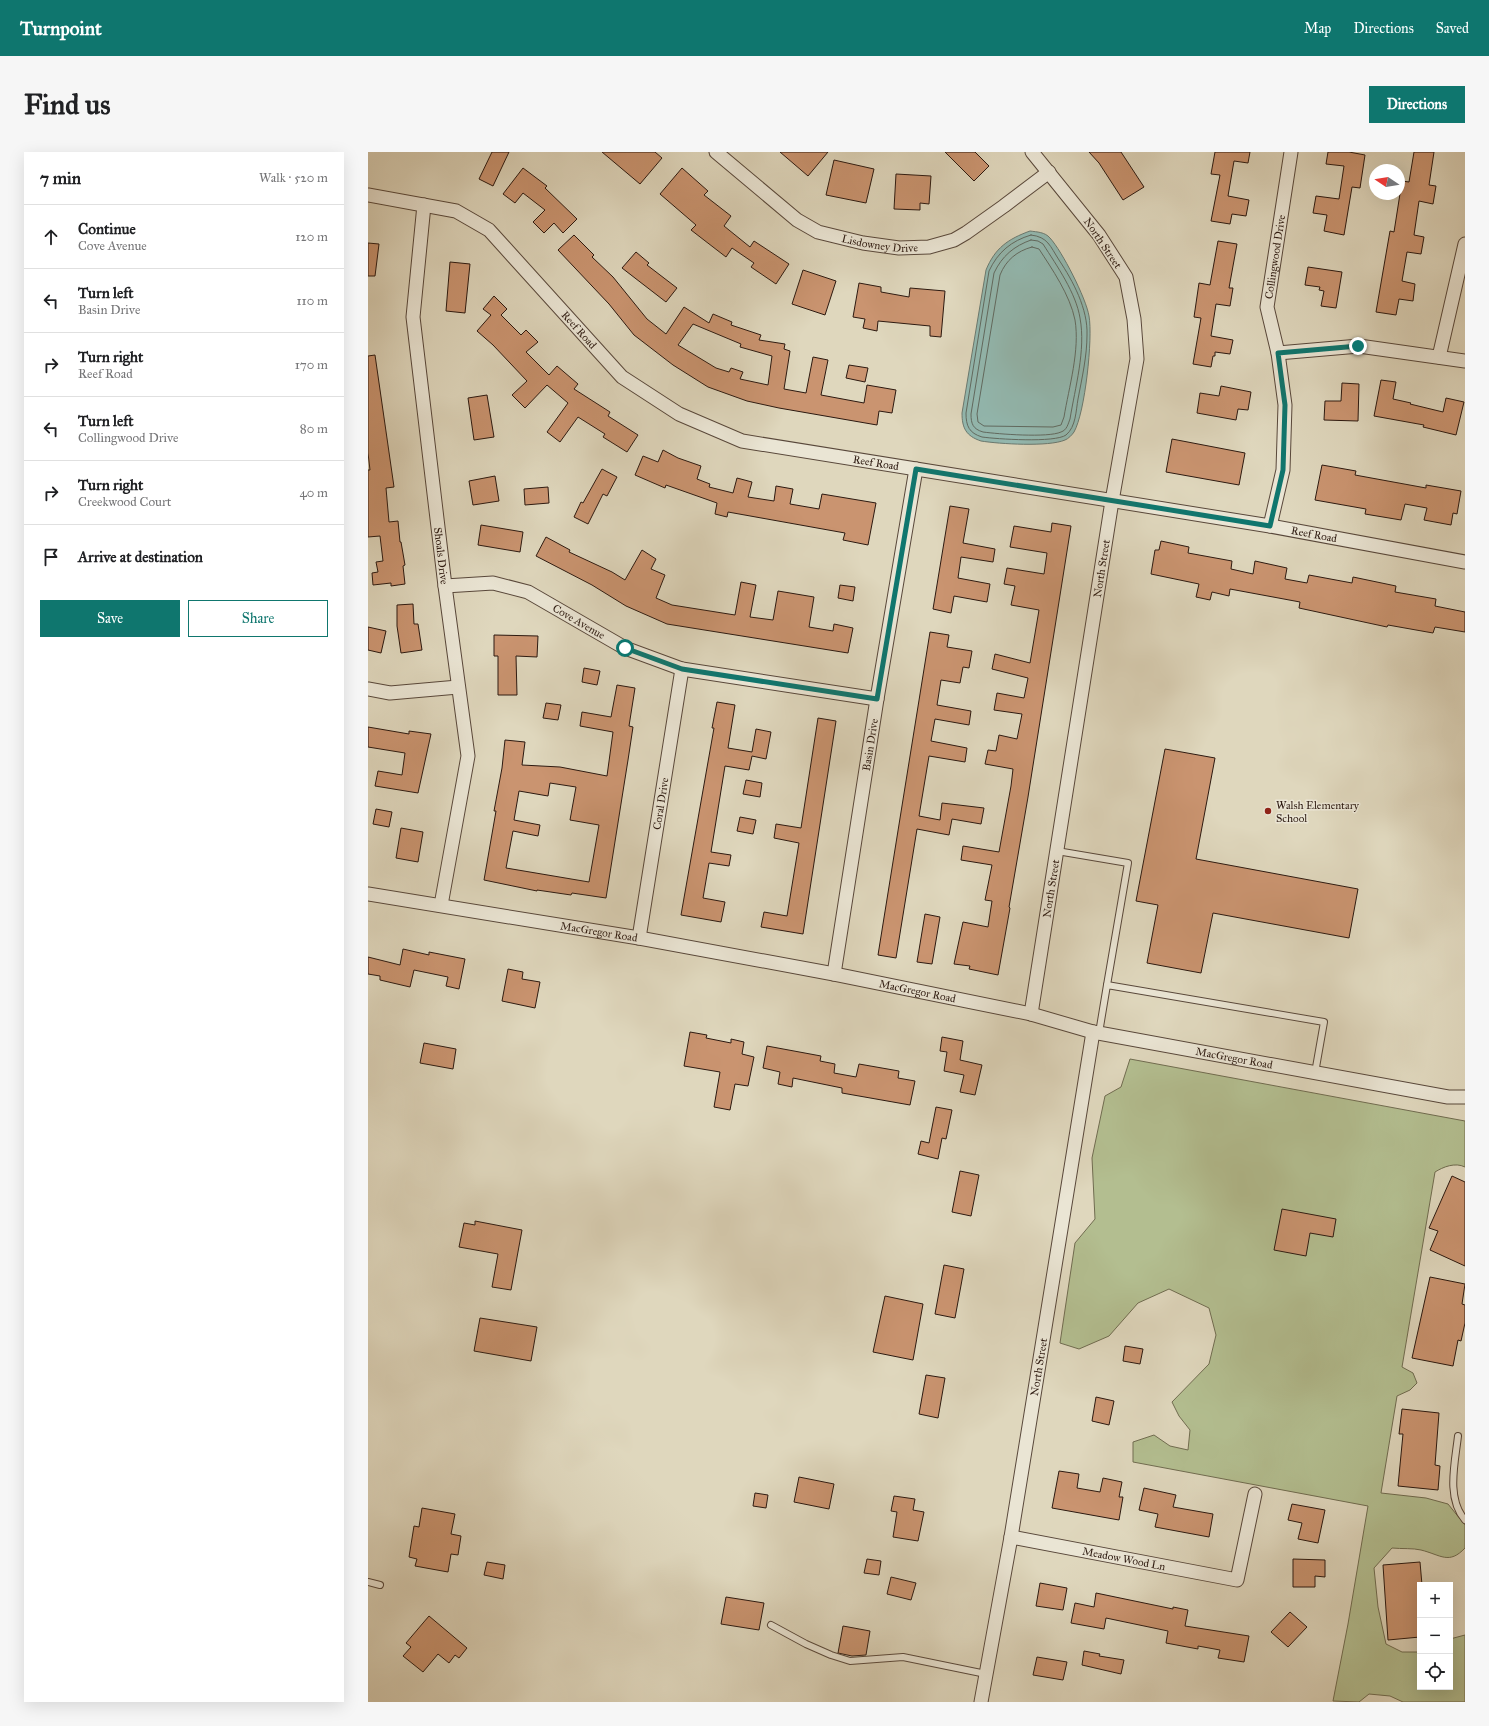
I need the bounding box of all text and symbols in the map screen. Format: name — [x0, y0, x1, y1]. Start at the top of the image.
text: Turnpoint — [20, 17, 102, 40]
text: Map — [1304, 20, 1331, 37]
text: Directions — [1353, 20, 1414, 37]
text: Saved — [1436, 20, 1469, 37]
button: Directions — [1369, 86, 1465, 123]
text: Find us — [24, 87, 110, 122]
north arrow — [1369, 164, 1405, 200]
text: 7 min — [40, 168, 81, 189]
text: Walk · 520 m — [259, 170, 328, 186]
street label: Collingwood Drive — [1262, 214, 1288, 300]
street label: North Street — [1081, 215, 1124, 271]
text: Continue — [78, 220, 136, 238]
icon: ahead — [40, 226, 62, 248]
text: 120 m — [295, 229, 328, 245]
street label: Lisdowney Drive — [840, 232, 919, 255]
text: Cove Avenue — [78, 238, 147, 254]
text: Turn left — [78, 284, 134, 302]
icon: left — [40, 290, 62, 312]
text: 110 m — [296, 293, 328, 309]
text: Basin Drive — [78, 302, 140, 318]
street label: Reef Road — [558, 308, 600, 352]
route end — [1349, 337, 1367, 355]
text: Turn right — [78, 348, 143, 366]
icon: right — [40, 354, 62, 376]
text: 170 m — [295, 357, 328, 373]
text: Reef Road — [78, 366, 133, 382]
text: Turn left — [78, 412, 134, 430]
icon: left — [40, 418, 62, 440]
text: 80 m — [300, 421, 328, 437]
text: Collingwood Drive — [78, 430, 178, 446]
street label: Reef Road — [852, 453, 900, 473]
text: Turn right — [78, 476, 143, 494]
icon: right — [40, 482, 62, 504]
text: 40 m — [299, 485, 328, 501]
text: Creekwood Court — [78, 494, 171, 510]
street label: Reef Road — [1290, 524, 1339, 545]
street label: Shoals Drive — [431, 527, 451, 586]
street label: North Street — [1091, 539, 1113, 599]
icon: arrive — [40, 546, 62, 568]
text: Arrive at destination — [78, 548, 203, 566]
button: Save — [40, 600, 180, 637]
button: Share — [188, 600, 328, 637]
street label: Cove Avenue — [550, 602, 607, 642]
route start — [616, 639, 634, 657]
street label: Basin Drive — [860, 717, 881, 772]
street label: Coral Drive — [650, 776, 672, 831]
place label: Walsh Elementary School — [1276, 799, 1360, 825]
marker: Walsh Elementary School — [1263, 806, 1273, 816]
street label: North Street — [1040, 859, 1062, 919]
street label: MacGregor Road — [559, 919, 639, 945]
street label: MacGregor Road — [878, 977, 957, 1006]
street label: MacGregor Road — [1195, 1045, 1274, 1072]
street label: North Street — [1028, 1337, 1050, 1397]
street label: Meadow Wood Ln — [1081, 1545, 1167, 1573]
map controls — [1417, 1582, 1453, 1690]
button: + — [1417, 1582, 1453, 1618]
button: − — [1417, 1618, 1453, 1654]
button: locate — [1417, 1654, 1453, 1690]

